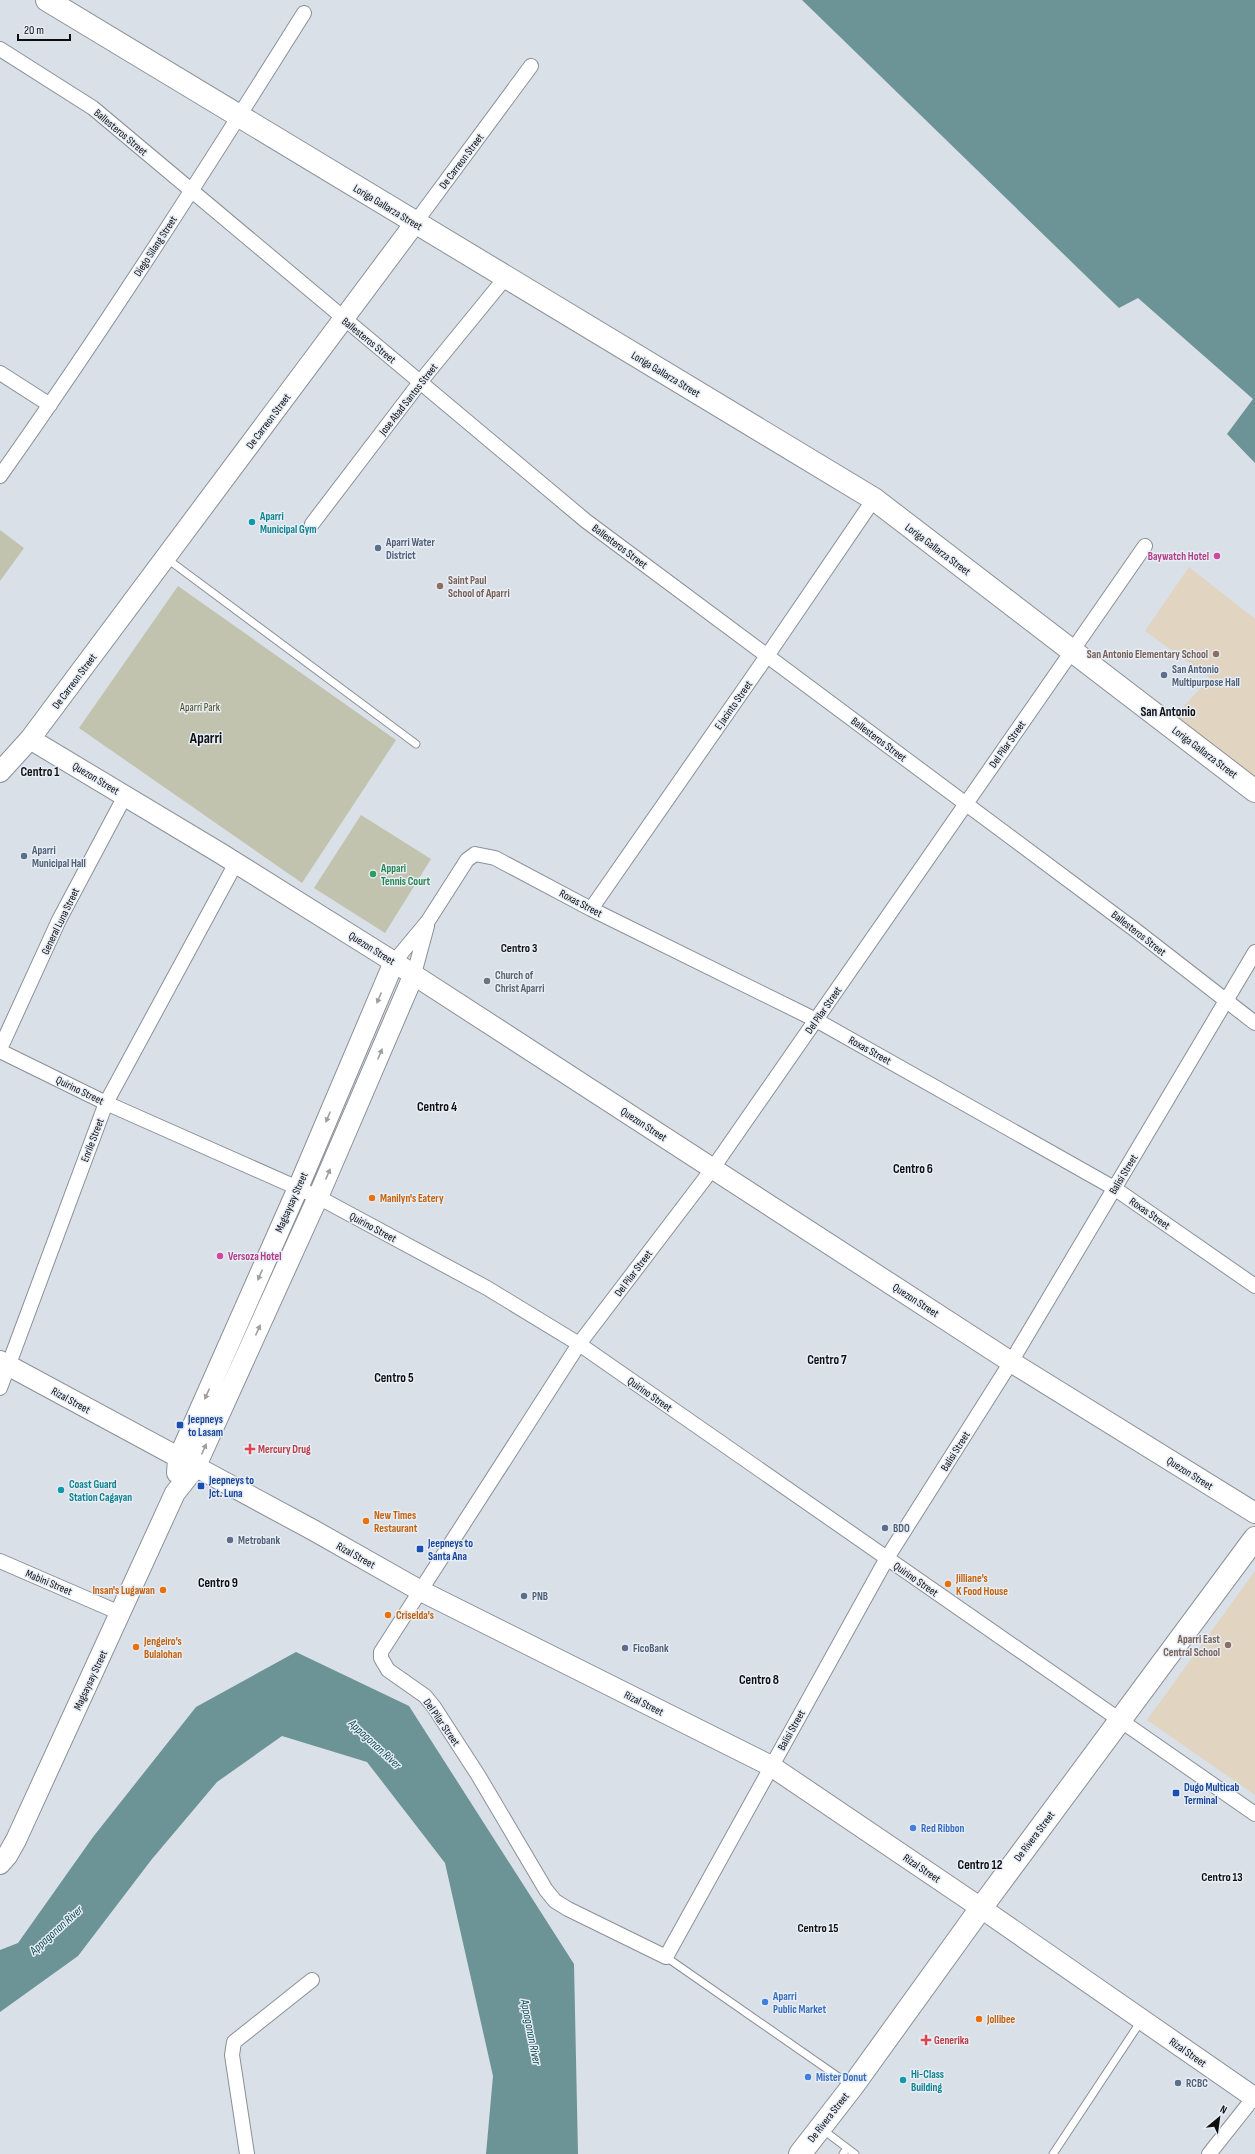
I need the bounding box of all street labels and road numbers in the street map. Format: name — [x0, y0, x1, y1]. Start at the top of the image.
street label: Ballesteros Street — [91, 106, 151, 159]
street label: De Carreon Street — [436, 131, 487, 191]
street label: Loriga Gallarza Street — [351, 182, 425, 233]
street label: Diego Silang Street — [131, 213, 180, 279]
street label: Ballesteros Street — [339, 315, 399, 367]
street label: Loriga Gallarza Street — [629, 349, 703, 400]
street label: Jose Abad Santos Street — [376, 360, 441, 439]
street label: De Carreon Street — [243, 391, 294, 451]
street label: Ballesteros Street — [590, 521, 650, 572]
street label: Loriga Gallarza Street — [903, 521, 973, 579]
street label: De Carreon Street — [49, 651, 100, 711]
street label: E Jacinto Street — [712, 678, 755, 732]
street label: Ballesteros Street — [849, 714, 909, 765]
street label: Del Pilar Street — [986, 718, 1029, 770]
street label: Loriga Gallarza Street — [1170, 724, 1240, 782]
street label: Quezon Street — [70, 759, 122, 798]
street label: General Luna Street — [39, 885, 82, 957]
street label: Roxas Street — [557, 887, 605, 920]
street label: Ballesteros Street — [1109, 908, 1169, 959]
street label: Quezon Street — [346, 929, 398, 968]
street label: Del Pilar Street — [802, 984, 845, 1036]
street label: Roxas Street — [846, 1033, 894, 1068]
street label: Quirino Street — [54, 1073, 106, 1108]
street label: Quezon Street — [618, 1105, 670, 1145]
street label: Enrile Street — [78, 1116, 107, 1164]
street label: Balisi Street — [1106, 1151, 1141, 1197]
street label: Magsaysay Street — [272, 1169, 311, 1234]
street label: Roxas Street — [1127, 1195, 1173, 1232]
street label: Quirino Street — [347, 1210, 399, 1246]
street label: Del Pilar Street — [612, 1247, 655, 1299]
street label: Quezon Street — [890, 1281, 942, 1321]
street label: Quirino Street — [625, 1374, 675, 1415]
street label: Rizal Street — [49, 1384, 93, 1417]
street label: Balisi Street — [938, 1428, 973, 1474]
street label: Quezon Street — [1164, 1454, 1216, 1493]
street label: Rizal Street — [334, 1539, 378, 1572]
street label: Quirino Street — [891, 1559, 941, 1600]
street label: Mabini Street — [24, 1567, 75, 1598]
street label: Magsaysay Street — [71, 1648, 110, 1712]
street label: Rizal Street — [622, 1688, 666, 1719]
street label: Del Pilar Street — [421, 1696, 463, 1749]
street label: Balisi Street — [775, 1707, 808, 1753]
street label: De Rivera Street — [1011, 1808, 1058, 1864]
street label: Rizal Street — [901, 1851, 943, 1886]
street label: Rizal Street — [1167, 2035, 1209, 2070]
street label: De Rivera Street — [805, 2089, 852, 2145]

